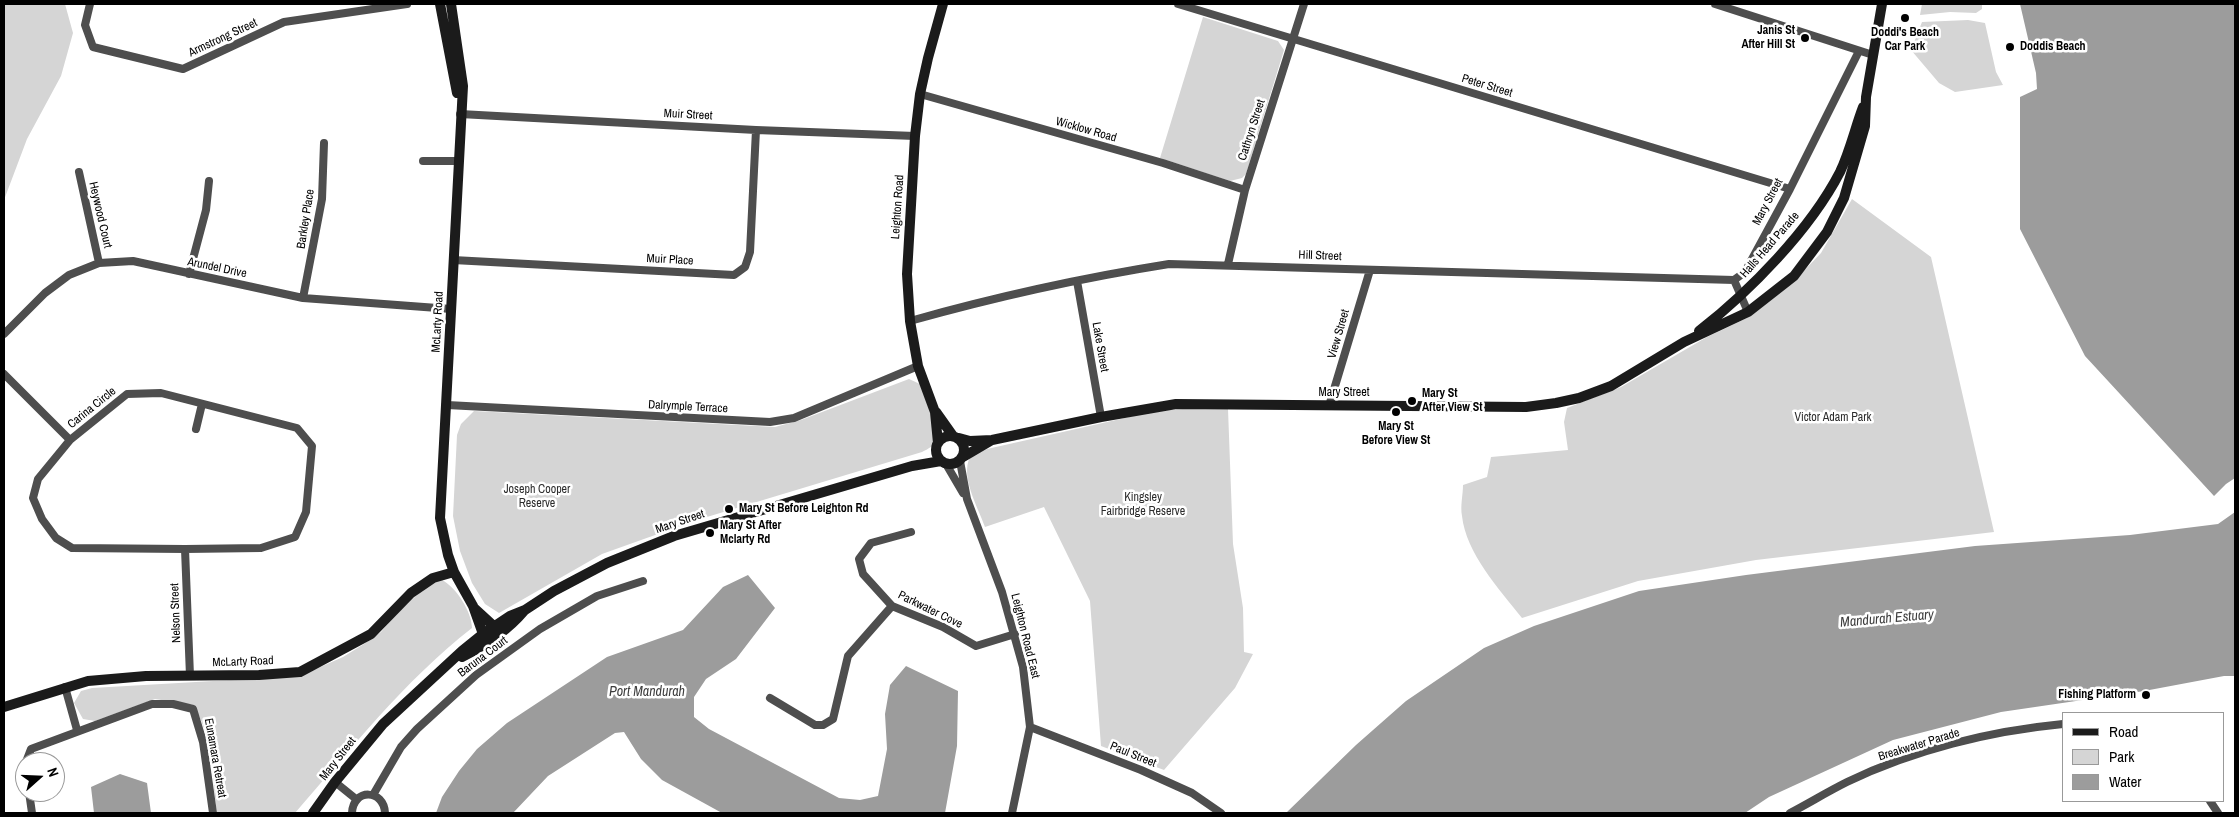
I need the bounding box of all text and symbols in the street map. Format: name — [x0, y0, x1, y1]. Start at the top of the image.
marker: Doddi's Beach Car Park — [1899, 12, 1911, 24]
street label: Armstrong Street — [186, 16, 260, 60]
place label: Janis St After Hill St — [1741, 24, 1795, 52]
place label: Doddi's Beach Car Park — [1871, 26, 1939, 54]
marker: Janis St After Hill St — [1799, 32, 1811, 44]
place label: Doddis Beach — [2020, 40, 2086, 54]
marker: Doddis Beach — [2004, 41, 2016, 53]
street label: Peter Street — [1460, 71, 1514, 101]
street label: Cathryn Street — [1235, 98, 1269, 162]
street label: Muir Street — [663, 107, 713, 123]
street label: Wicklow Road — [1054, 114, 1118, 146]
street label: Leighton Road — [889, 174, 907, 240]
street label: Mary Street — [1750, 176, 1786, 228]
street label: Heywood Court — [85, 180, 115, 250]
street label: Barkley Place — [294, 188, 318, 250]
street label: Halls Head Parade — [1737, 209, 1803, 281]
street label: Hill Street — [1298, 248, 1342, 264]
street label: Muir Place — [646, 252, 694, 268]
street label: Arundel Drive — [186, 255, 248, 281]
street label: McLarty Road — [429, 291, 447, 353]
street label: View Street — [1325, 308, 1353, 360]
street label: Lake Street — [1089, 321, 1111, 373]
street label: Carina Circle — [65, 384, 119, 432]
street label: Mary Street — [1319, 386, 1369, 400]
place label: Mary St After View St — [1422, 387, 1483, 415]
marker: Mary St After View St — [1406, 395, 1418, 407]
street label: Dalrymple Terrace — [648, 398, 728, 416]
marker: Mary St Before View St — [1390, 406, 1402, 418]
park label: Victor Adam Park — [1795, 411, 1871, 425]
place label: Mary St Before View St — [1362, 420, 1430, 448]
park label: Joseph Cooper Reserve — [504, 483, 570, 511]
park label: Kingsley Fairbridge Reserve — [1101, 491, 1185, 519]
place label: Mary St Before Leighton Rd — [739, 502, 869, 516]
marker: Mary St Before Leighton Rd — [723, 503, 735, 515]
street label: Mary Street — [654, 507, 706, 537]
place label: Mary St After Mclarty Rd — [720, 519, 781, 547]
marker: Mary St After Mclarty Rd — [704, 527, 716, 539]
street label: Nelson Street — [168, 583, 184, 643]
street label: Parkwater Cove — [895, 588, 965, 632]
street label: Leighton Road East — [1007, 592, 1043, 680]
water label: Mandurah Estuary — [1840, 607, 1934, 631]
street label: Baruna Court — [455, 634, 511, 680]
street label: McLarty Road — [212, 654, 274, 670]
water label: Port Mandurah — [609, 684, 685, 700]
place label: Fishing Platform — [2058, 688, 2136, 702]
marker: Fishing Platform — [2140, 689, 2152, 701]
legend — [2062, 712, 2224, 802]
street label: Eunamara Retreat — [201, 717, 229, 799]
text: Road — [2109, 721, 2138, 742]
street label: Breakwater Parade — [1877, 726, 1961, 764]
street label: Mary Street — [317, 735, 359, 783]
street label: Paul Street — [1108, 739, 1158, 771]
text: Park — [2109, 746, 2134, 767]
north arrow — [15, 752, 65, 802]
text: N — [43, 765, 63, 779]
text: Water — [2109, 771, 2141, 792]

